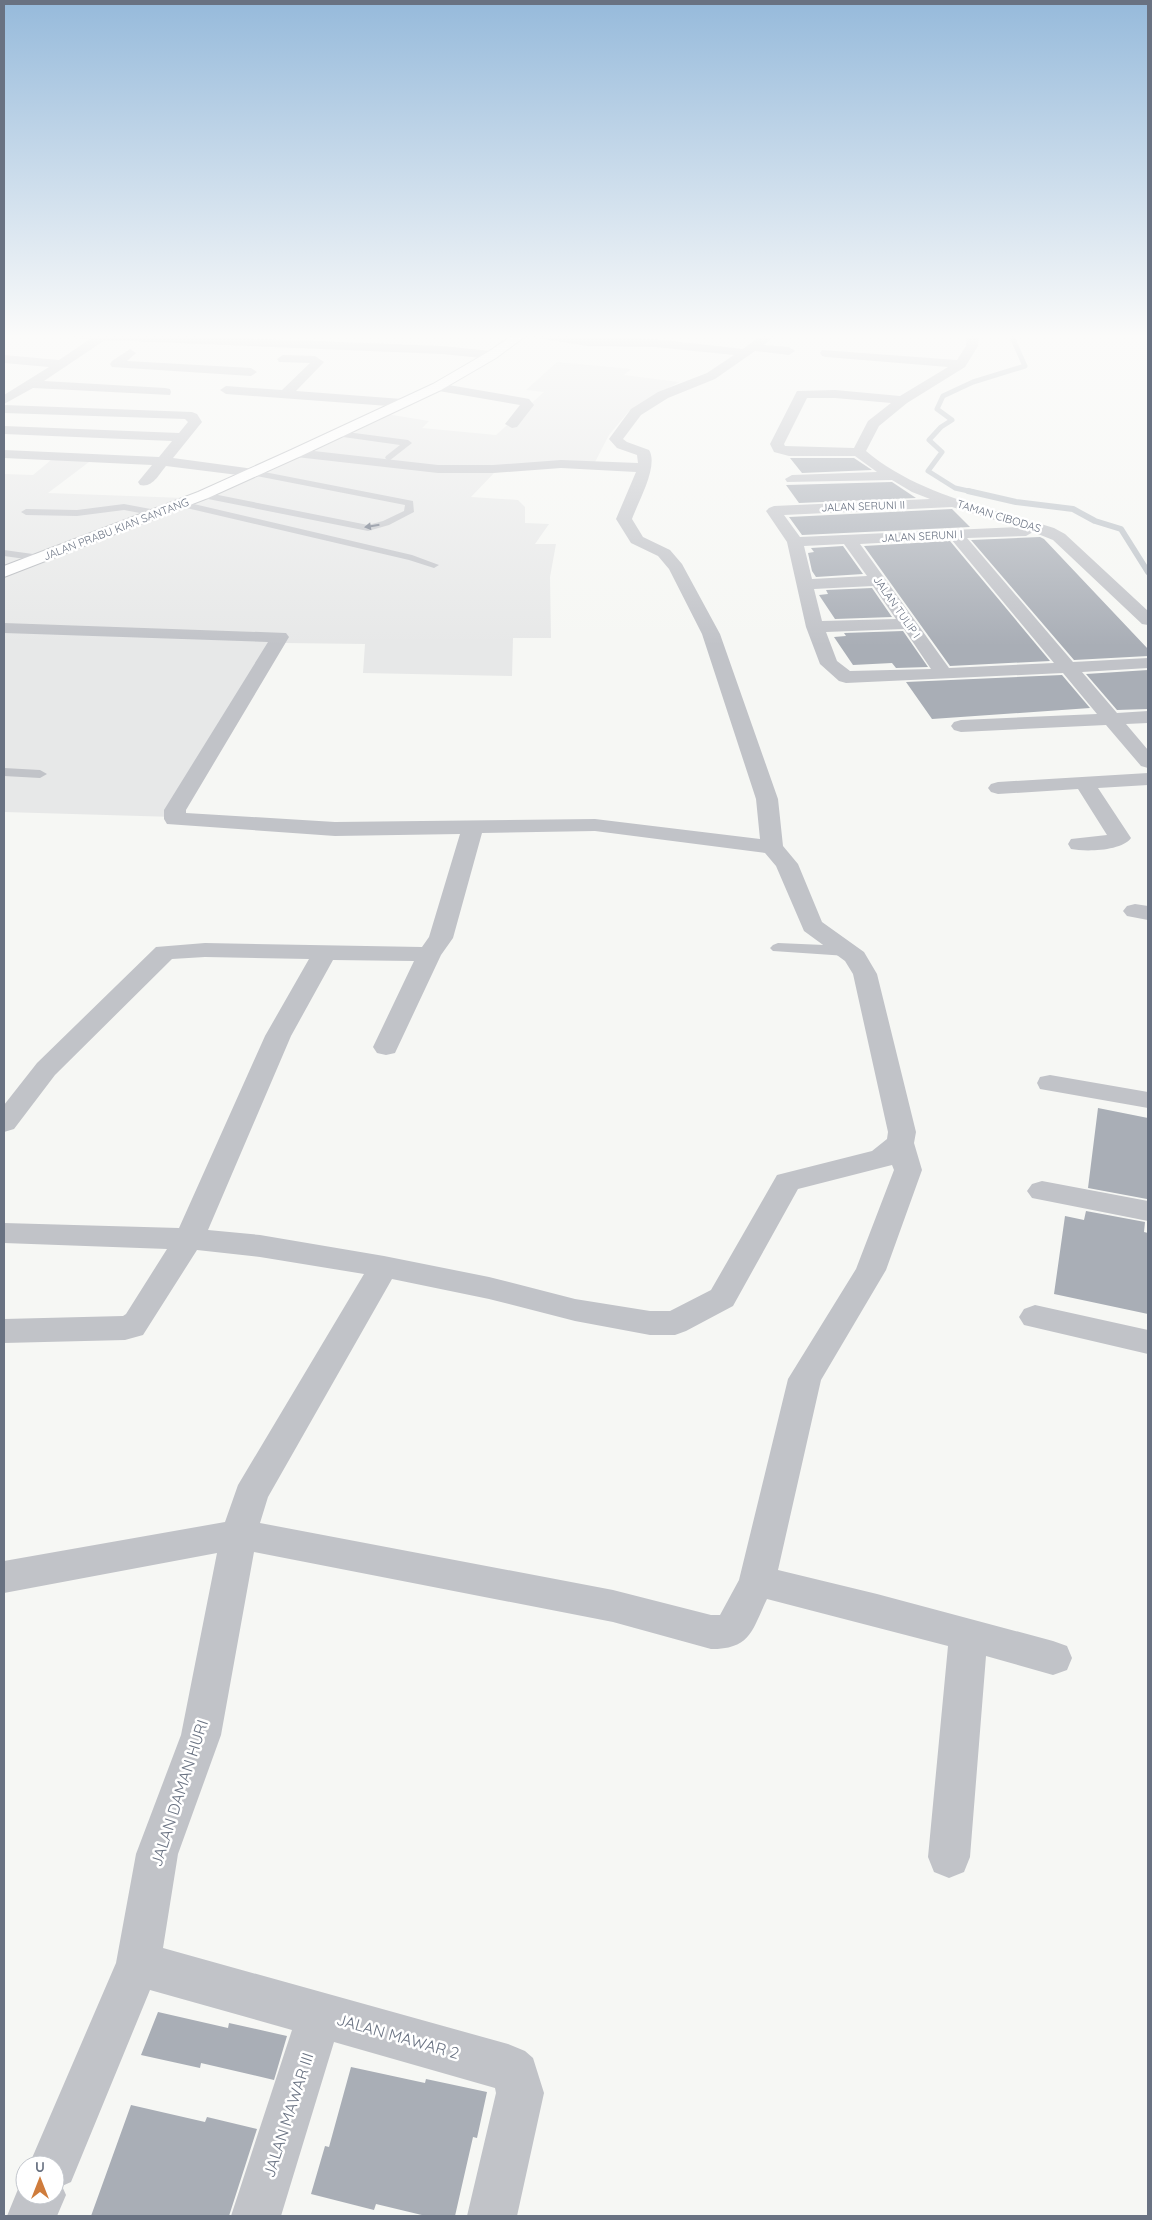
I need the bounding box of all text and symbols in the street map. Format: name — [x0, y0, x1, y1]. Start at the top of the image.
street label: JALAN PRABU KIAN SANTANG — [41, 495, 191, 563]
street label: TAMAN CIBODAS — [955, 497, 1043, 535]
street label: JALAN SERUNI II — [821, 498, 905, 514]
one-way arrow — [363, 522, 379, 530]
street label: JALAN SERUNI I — [881, 527, 963, 545]
street label: JALAN TULIP I — [870, 573, 924, 641]
street label: JALAN DAMAN HURI — [146, 1717, 212, 1869]
street label: JALAN MAWAR 2 — [334, 2009, 462, 2063]
street label: JALAN MAWAR III — [258, 2050, 318, 2180]
north arrow — [15, 2155, 65, 2205]
text: U — [35, 2158, 45, 2176]

